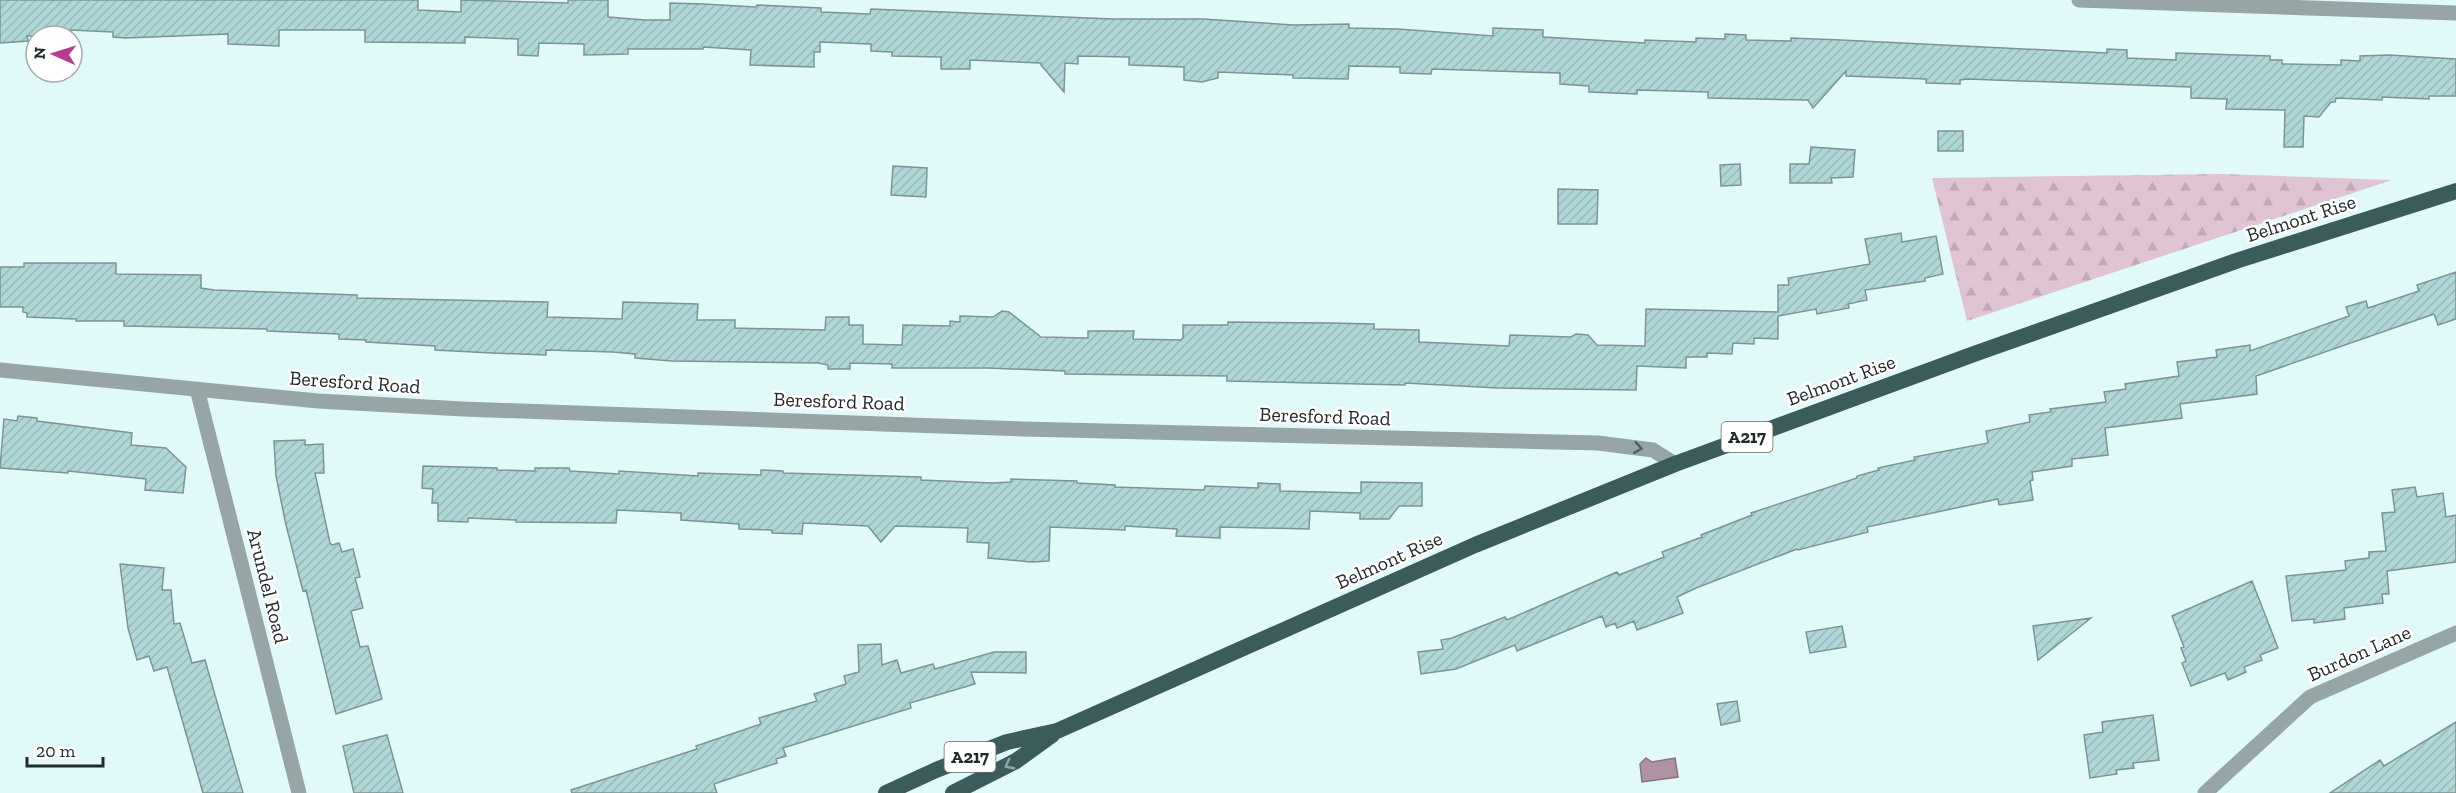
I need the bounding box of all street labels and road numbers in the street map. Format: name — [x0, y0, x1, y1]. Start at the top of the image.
street label: Belmont Rise — [2243, 189, 2359, 247]
street label: Belmont Rise — [1783, 349, 1899, 411]
street label: Beresford Road — [289, 365, 421, 399]
street label: Beresford Road — [773, 387, 905, 415]
street label: Beresford Road — [1259, 402, 1391, 430]
road number: A217 — [1722, 422, 1772, 452]
street label: Arundel Road — [242, 526, 294, 646]
street label: Belmont Rise — [1332, 526, 1446, 594]
street label: Burdon Lane — [2304, 620, 2414, 686]
road number: A217 — [944, 742, 996, 772]

